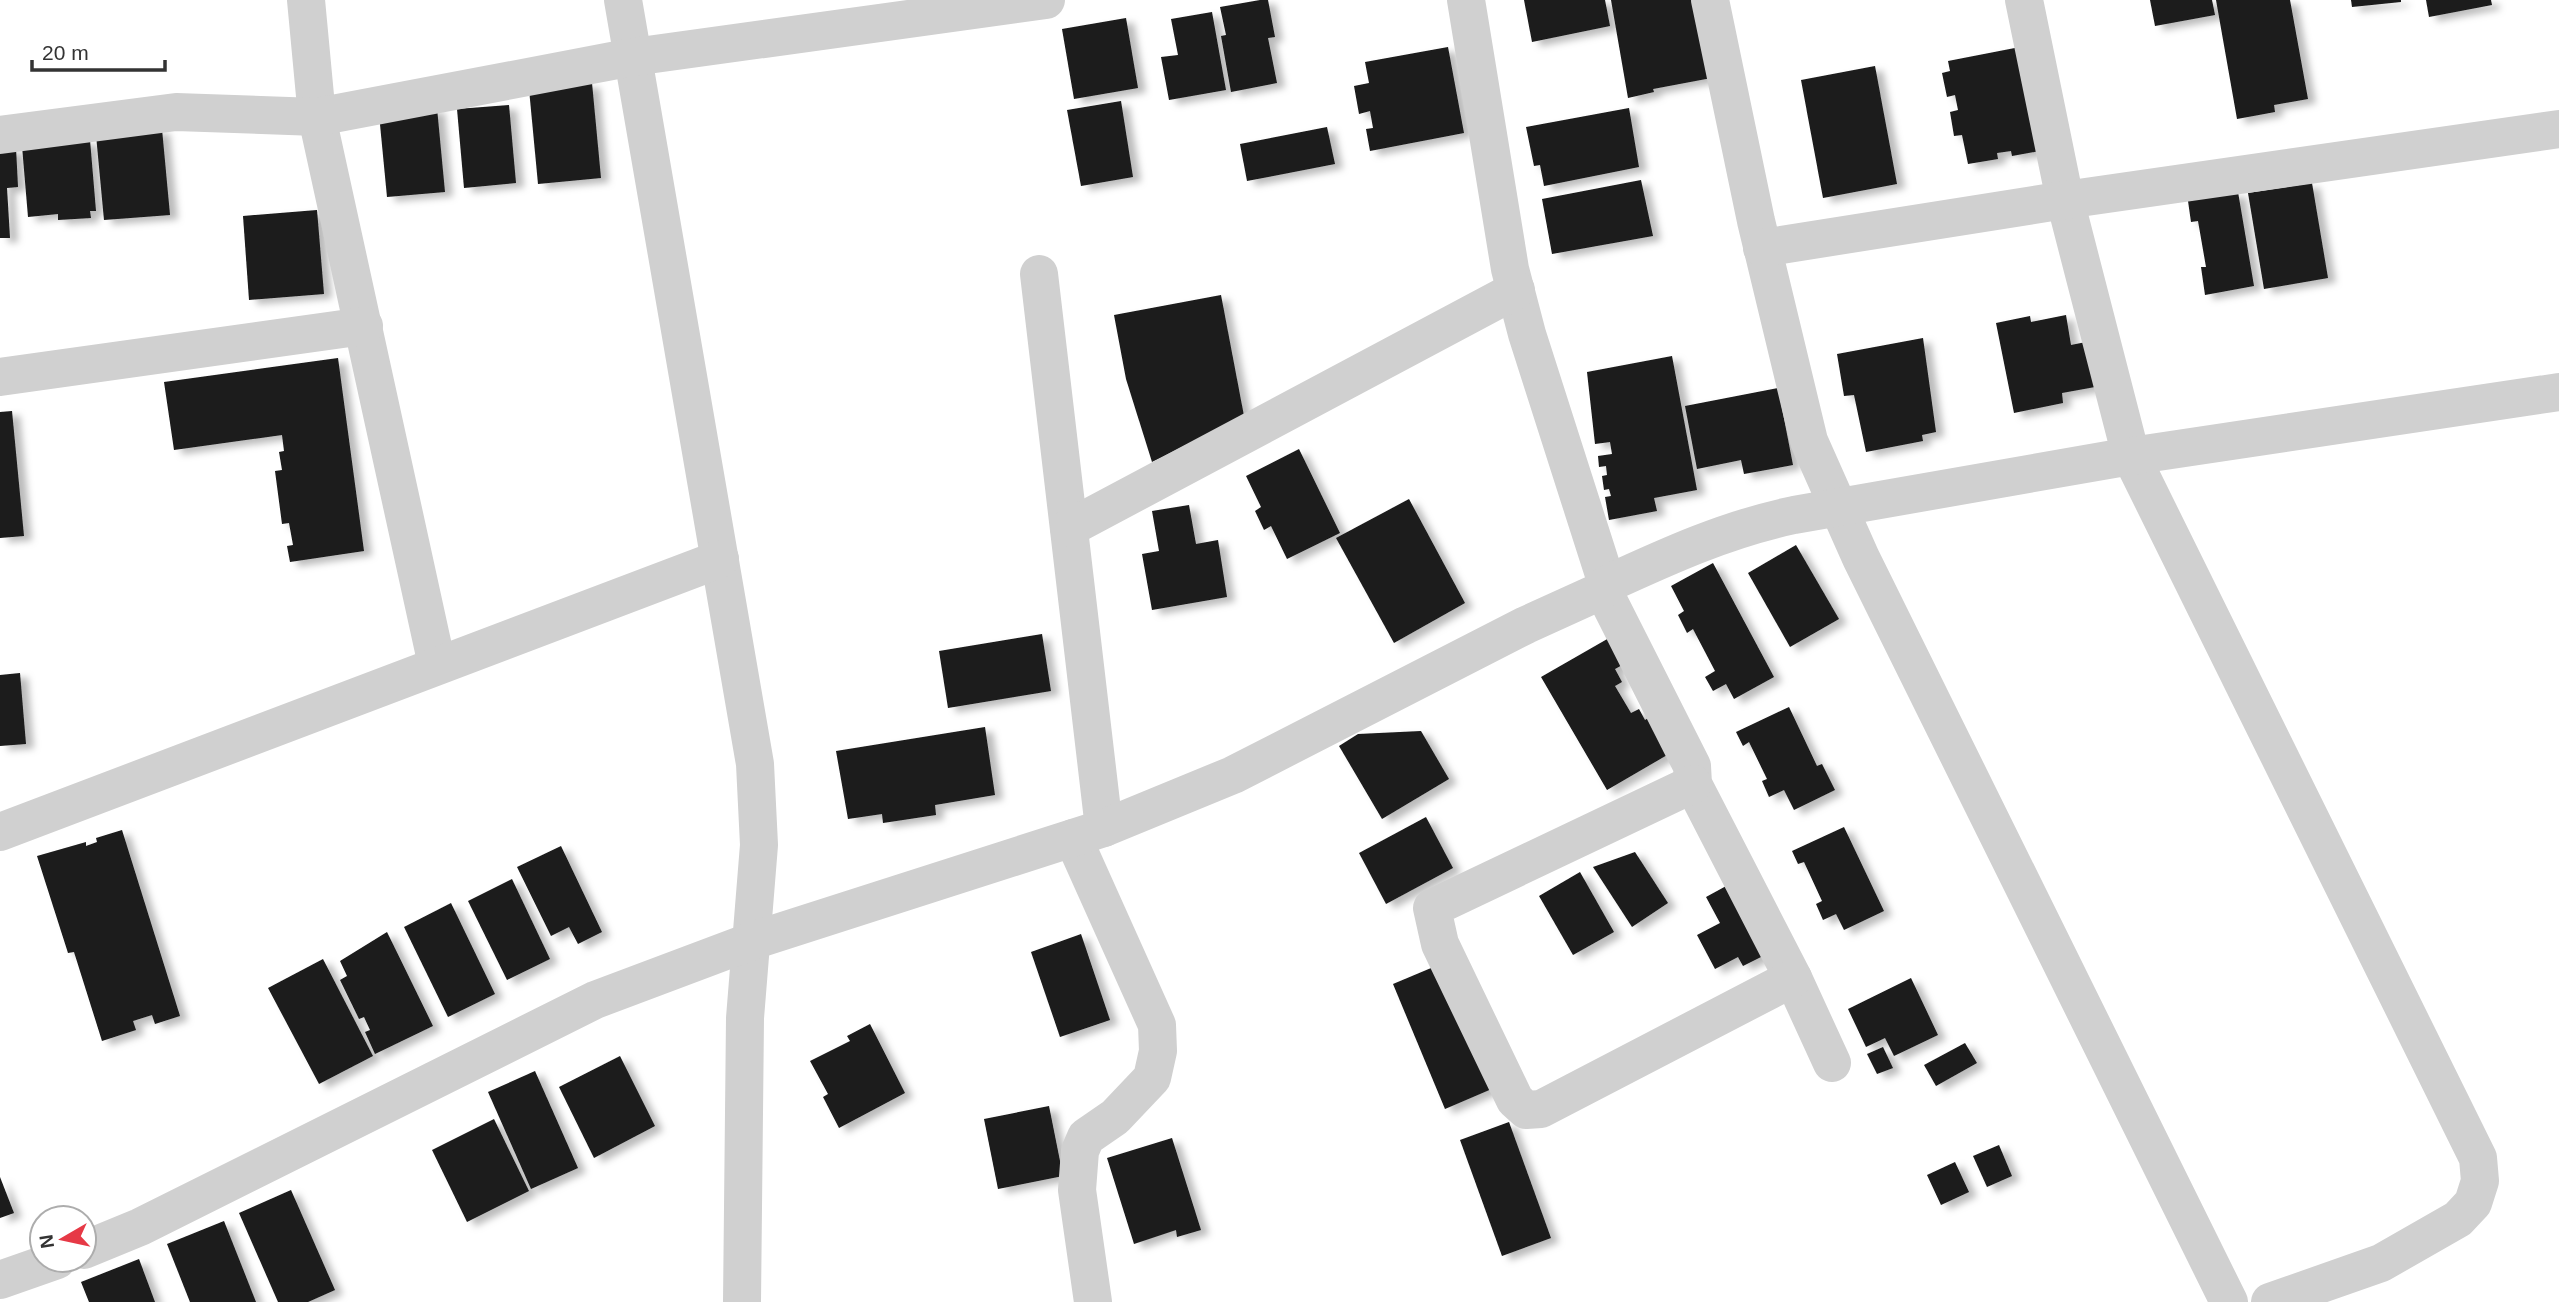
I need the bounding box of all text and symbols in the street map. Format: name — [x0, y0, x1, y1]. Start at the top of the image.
scale bar — [32, 28, 164, 72]
text: 20 m — [42, 41, 89, 64]
north arrow — [28, 1204, 98, 1274]
text: N — [35, 1233, 58, 1250]

